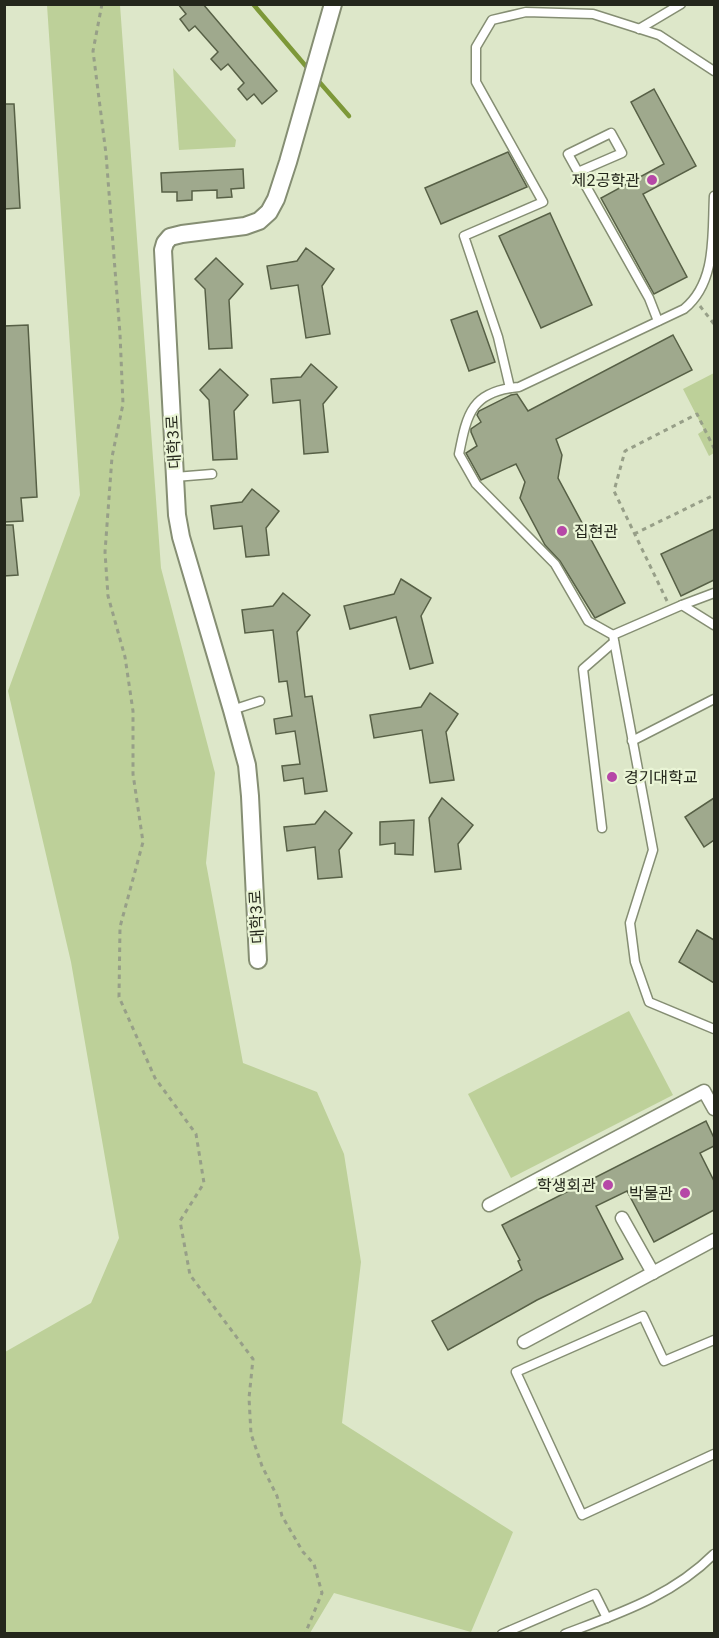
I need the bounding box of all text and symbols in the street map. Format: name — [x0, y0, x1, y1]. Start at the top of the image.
place label: 제2공학관 — [572, 170, 640, 190]
marker: 제2공학관 — [645, 173, 659, 187]
street label: 대학3로 — [162, 414, 184, 469]
place label: 집현관 — [574, 521, 618, 541]
marker: 집현관 — [555, 524, 569, 538]
place label: 경기대학교 — [624, 767, 698, 787]
marker: 경기대학교 — [605, 770, 619, 784]
street label: 대학3로 — [245, 889, 267, 944]
place label: 학생회관 — [537, 1175, 596, 1195]
marker: 학생회관 — [601, 1178, 615, 1192]
place label: 박물관 — [629, 1183, 673, 1203]
marker: 박물관 — [678, 1186, 692, 1200]

